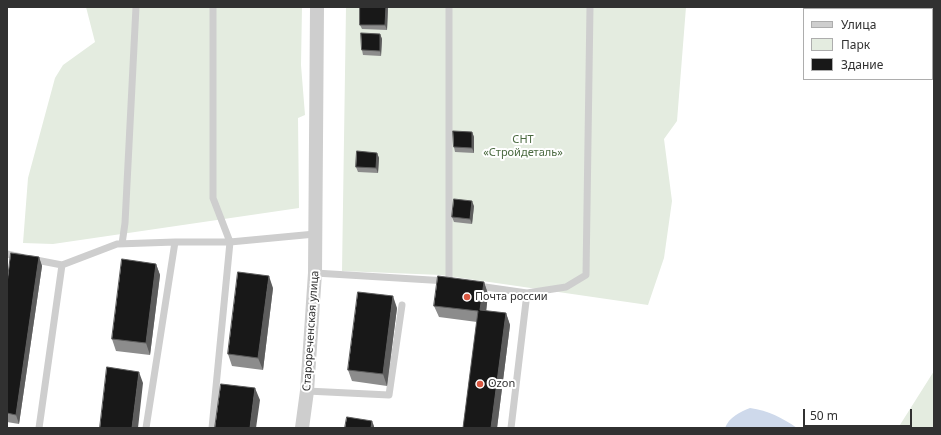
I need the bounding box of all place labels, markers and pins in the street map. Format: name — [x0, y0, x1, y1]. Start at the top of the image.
place label: Почта россии — [475, 290, 548, 304]
marker: Почта россии — [462, 292, 472, 302]
place label: Ozon — [488, 377, 515, 391]
marker: Ozon — [475, 379, 485, 389]

